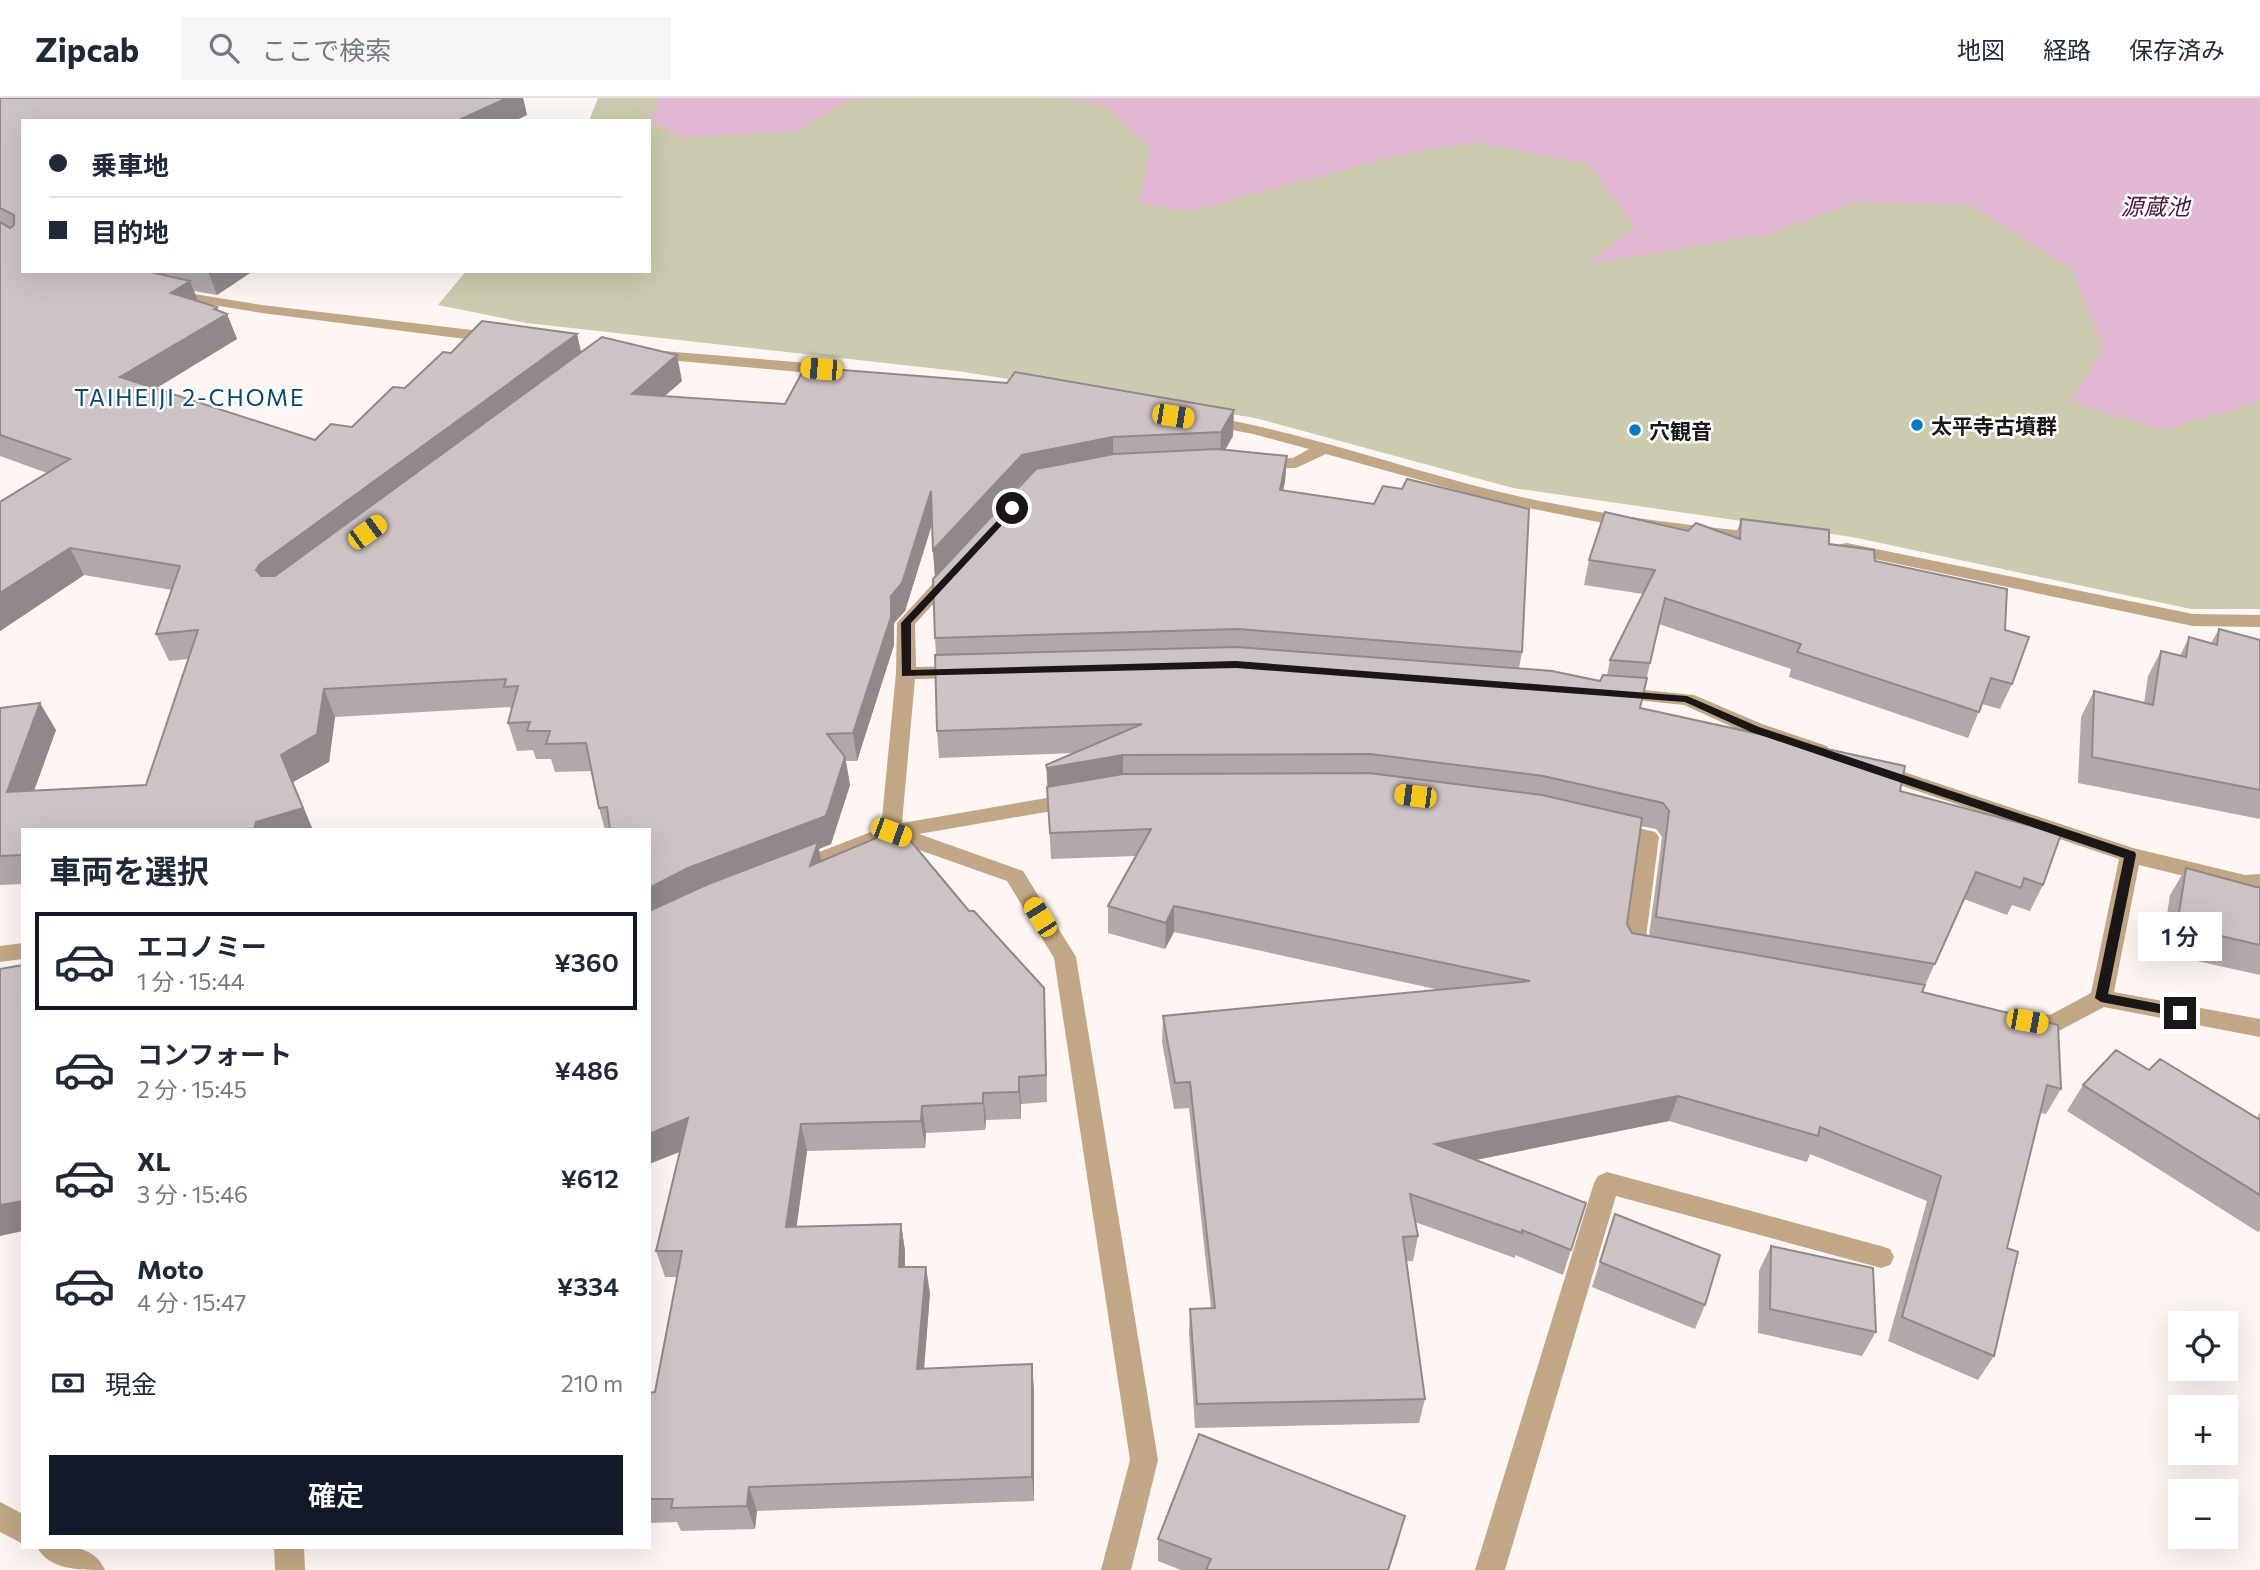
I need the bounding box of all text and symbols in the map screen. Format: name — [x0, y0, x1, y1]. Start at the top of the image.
search box — [181, 17, 671, 80]
text: Zipcab — [35, 28, 139, 69]
icon: search — [205, 29, 243, 67]
text: ここで検索 — [261, 34, 391, 65]
text: 地図 — [1957, 35, 2005, 64]
text: 経路 — [2043, 35, 2091, 64]
text: 保存済み — [2129, 35, 2225, 64]
text: 乗車地 — [91, 149, 169, 180]
water label: 源蔵池 — [2121, 192, 2192, 220]
text: 目的地 — [91, 216, 169, 247]
car — [800, 357, 843, 381]
district label: TAIHEIJI 2-CHOME — [74, 383, 306, 411]
car — [1151, 402, 1196, 430]
place label: 太平寺古墳群 — [1931, 413, 2057, 438]
marker: 太平寺古墳群 — [1909, 417, 1925, 433]
place label: 穴観音 — [1649, 418, 1712, 443]
marker: 穴観音 — [1627, 422, 1643, 438]
route start — [996, 492, 1028, 524]
car — [344, 511, 391, 553]
car — [1393, 783, 1438, 809]
car — [868, 815, 915, 849]
text: 車両を選択 — [49, 850, 209, 890]
car — [1020, 894, 1061, 940]
callout: 1 分 — [2138, 912, 2222, 960]
text: 1 分 — [2161, 922, 2199, 950]
icon: car — [53, 930, 116, 993]
text: エコノミー — [137, 930, 267, 961]
text: ¥360 — [554, 946, 619, 977]
text: 1 分 · 15:44 — [137, 967, 245, 995]
route end — [2164, 997, 2196, 1029]
car — [2005, 1007, 2050, 1035]
icon: car — [53, 1038, 116, 1101]
text: コンフォート — [137, 1038, 292, 1069]
text: ¥486 — [555, 1054, 619, 1085]
text: 2 分 · 15:45 — [137, 1075, 247, 1103]
text: XL — [137, 1145, 171, 1176]
icon: car — [53, 1146, 116, 1209]
text: ¥612 — [560, 1162, 619, 1193]
text: 3 分 · 15:46 — [137, 1180, 248, 1208]
text: Moto — [137, 1253, 204, 1284]
icon: car — [53, 1254, 116, 1317]
text: ¥334 — [557, 1270, 619, 1301]
text: 4 分 · 15:47 — [137, 1288, 246, 1316]
map controls — [2168, 1311, 2238, 1549]
button: locate — [2168, 1311, 2238, 1381]
icon: cash — [49, 1364, 87, 1402]
text: 現金 — [105, 1368, 157, 1399]
text: 210 m — [561, 1369, 623, 1397]
button: + — [2168, 1395, 2238, 1465]
button: 確定 — [49, 1455, 623, 1535]
button: − — [2168, 1479, 2238, 1549]

